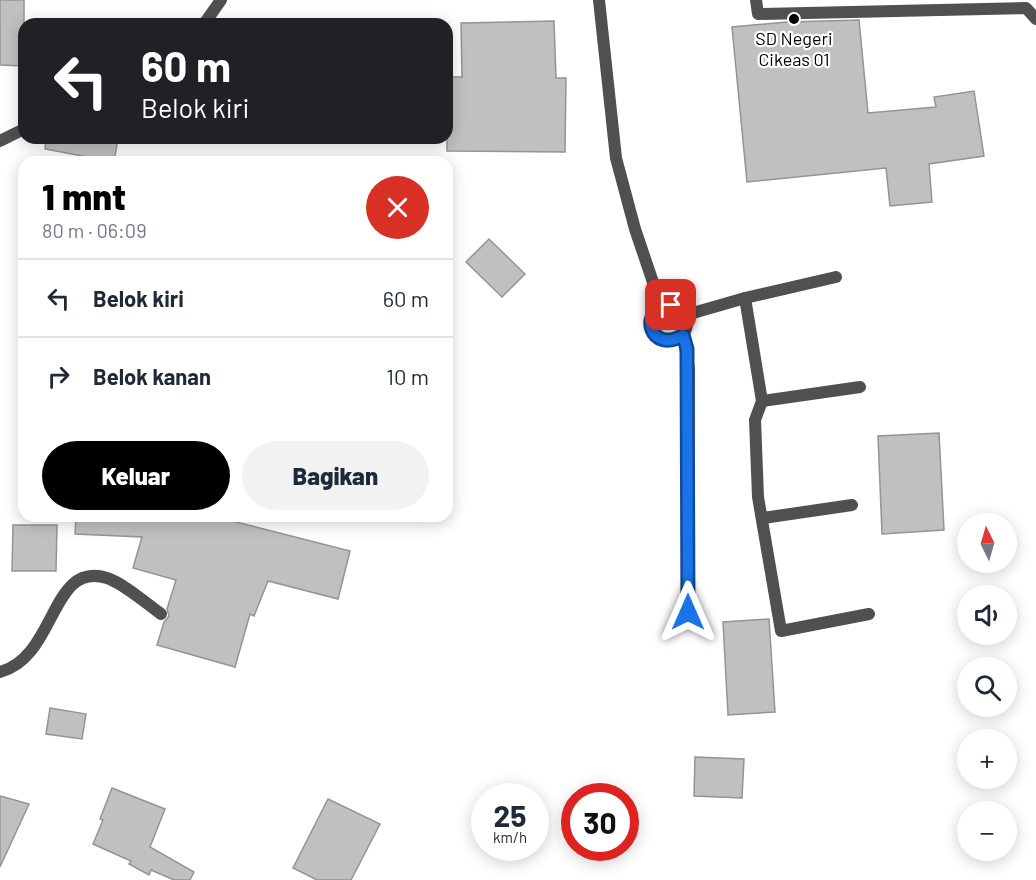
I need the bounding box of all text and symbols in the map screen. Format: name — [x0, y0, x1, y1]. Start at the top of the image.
marker: SD Negeri Cikeas 01 — [787, 12, 801, 26]
place label: SD Negeri Cikeas 01 — [755, 27, 833, 70]
text: 60 m — [141, 40, 231, 90]
icon: left — [42, 42, 120, 120]
text: Belok kiri — [141, 91, 249, 123]
text: 1 mnt — [42, 174, 126, 217]
button: close — [366, 176, 429, 239]
text: 80 m · 06:09 — [42, 218, 147, 242]
pin — [645, 279, 696, 330]
icon: left — [42, 282, 75, 315]
text: Belok kiri — [93, 285, 184, 311]
text: 60 m — [383, 285, 429, 311]
icon: arrive — [654, 288, 687, 321]
icon: right — [42, 360, 75, 393]
text: Belok kanan — [93, 363, 211, 389]
text: 10 m — [386, 363, 429, 389]
button: Keluar — [42, 441, 230, 510]
button: Bagikan — [242, 441, 429, 510]
north arrow — [957, 513, 1017, 573]
map controls — [957, 513, 1017, 861]
position arrow — [656, 580, 720, 644]
button: sound — [957, 585, 1017, 645]
button: search — [957, 657, 1017, 717]
button: + — [957, 729, 1017, 789]
speed limit sign: 30 — [561, 783, 639, 861]
text: 25 — [494, 797, 526, 833]
button: − — [957, 801, 1017, 861]
text: km/h — [493, 828, 527, 846]

